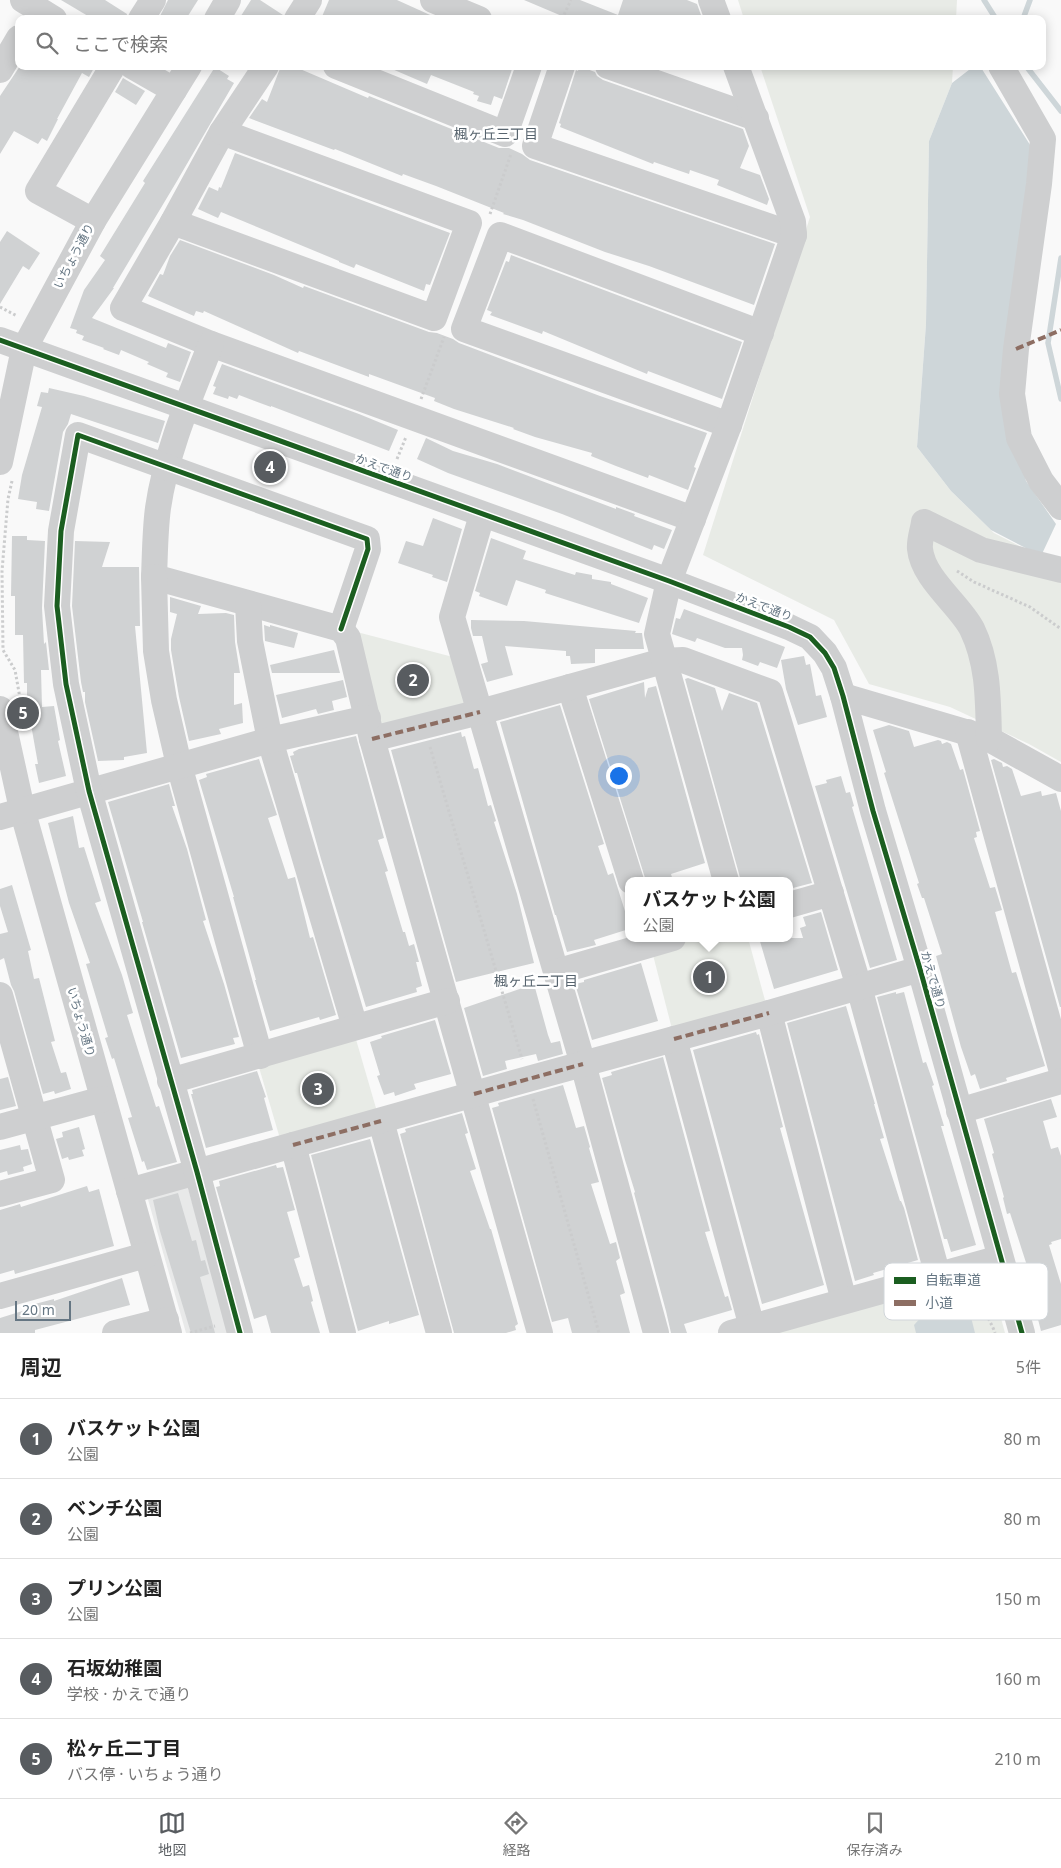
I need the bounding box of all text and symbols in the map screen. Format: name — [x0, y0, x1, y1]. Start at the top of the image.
search box — [15, 15, 1046, 70]
icon: search — [33, 29, 61, 57]
text: ここで検索 — [73, 31, 168, 57]
district label: 楓ヶ丘三丁目 — [454, 124, 538, 143]
street label: いちょう通り — [49, 220, 98, 292]
pin: 4 — [254, 448, 286, 486]
street label: かえで通り — [353, 449, 415, 486]
street label: かえで通り — [733, 588, 795, 625]
pin: 2 — [397, 661, 429, 699]
pin: 5 — [7, 694, 39, 732]
your location — [606, 763, 632, 789]
popup — [625, 877, 793, 942]
text: バスケット公園 — [642, 886, 776, 912]
text: 公園 — [642, 914, 675, 936]
street label: かえで通り — [917, 949, 950, 1011]
pin: 1 — [693, 958, 725, 996]
district label: 楓ヶ丘二丁目 — [494, 971, 578, 990]
street label: いちょう通り — [63, 985, 100, 1059]
pin: 3 — [302, 1070, 334, 1108]
legend — [884, 1263, 1048, 1320]
text: 自転車道 — [925, 1270, 981, 1289]
text: 小道 — [925, 1293, 953, 1312]
scale bar — [15, 1298, 71, 1321]
text: 20 m — [22, 1300, 55, 1319]
text: 周辺 — [20, 1353, 62, 1381]
text: 5件 — [1016, 1356, 1041, 1378]
text: バスケット公園 — [67, 1415, 200, 1441]
text: 1 — [31, 1428, 41, 1450]
text: 80 m — [1004, 1428, 1041, 1450]
text: 公園 — [67, 1443, 99, 1465]
text: ベンチ公園 — [67, 1495, 162, 1521]
text: 2 — [31, 1508, 41, 1530]
text: 80 m — [1004, 1508, 1041, 1530]
text: 公園 — [67, 1523, 99, 1545]
text: プリン公園 — [67, 1575, 162, 1601]
text: 3 — [31, 1588, 41, 1610]
text: 150 m — [994, 1588, 1041, 1610]
text: 公園 — [67, 1603, 99, 1625]
text: 石坂幼稚園 — [67, 1655, 162, 1681]
text: 4 — [31, 1668, 41, 1690]
text: 160 m — [994, 1668, 1041, 1690]
text: 学校 · かえで通り — [67, 1683, 191, 1705]
text: 松ヶ丘二丁目 — [67, 1735, 181, 1761]
text: 5 — [31, 1748, 41, 1770]
text: 210 m — [994, 1748, 1041, 1770]
text: バス停 · いちょう通り — [67, 1763, 224, 1785]
tab: 地図 — [158, 1809, 186, 1859]
tab: 経路 — [502, 1809, 530, 1859]
tab: 保存済み — [847, 1809, 903, 1859]

